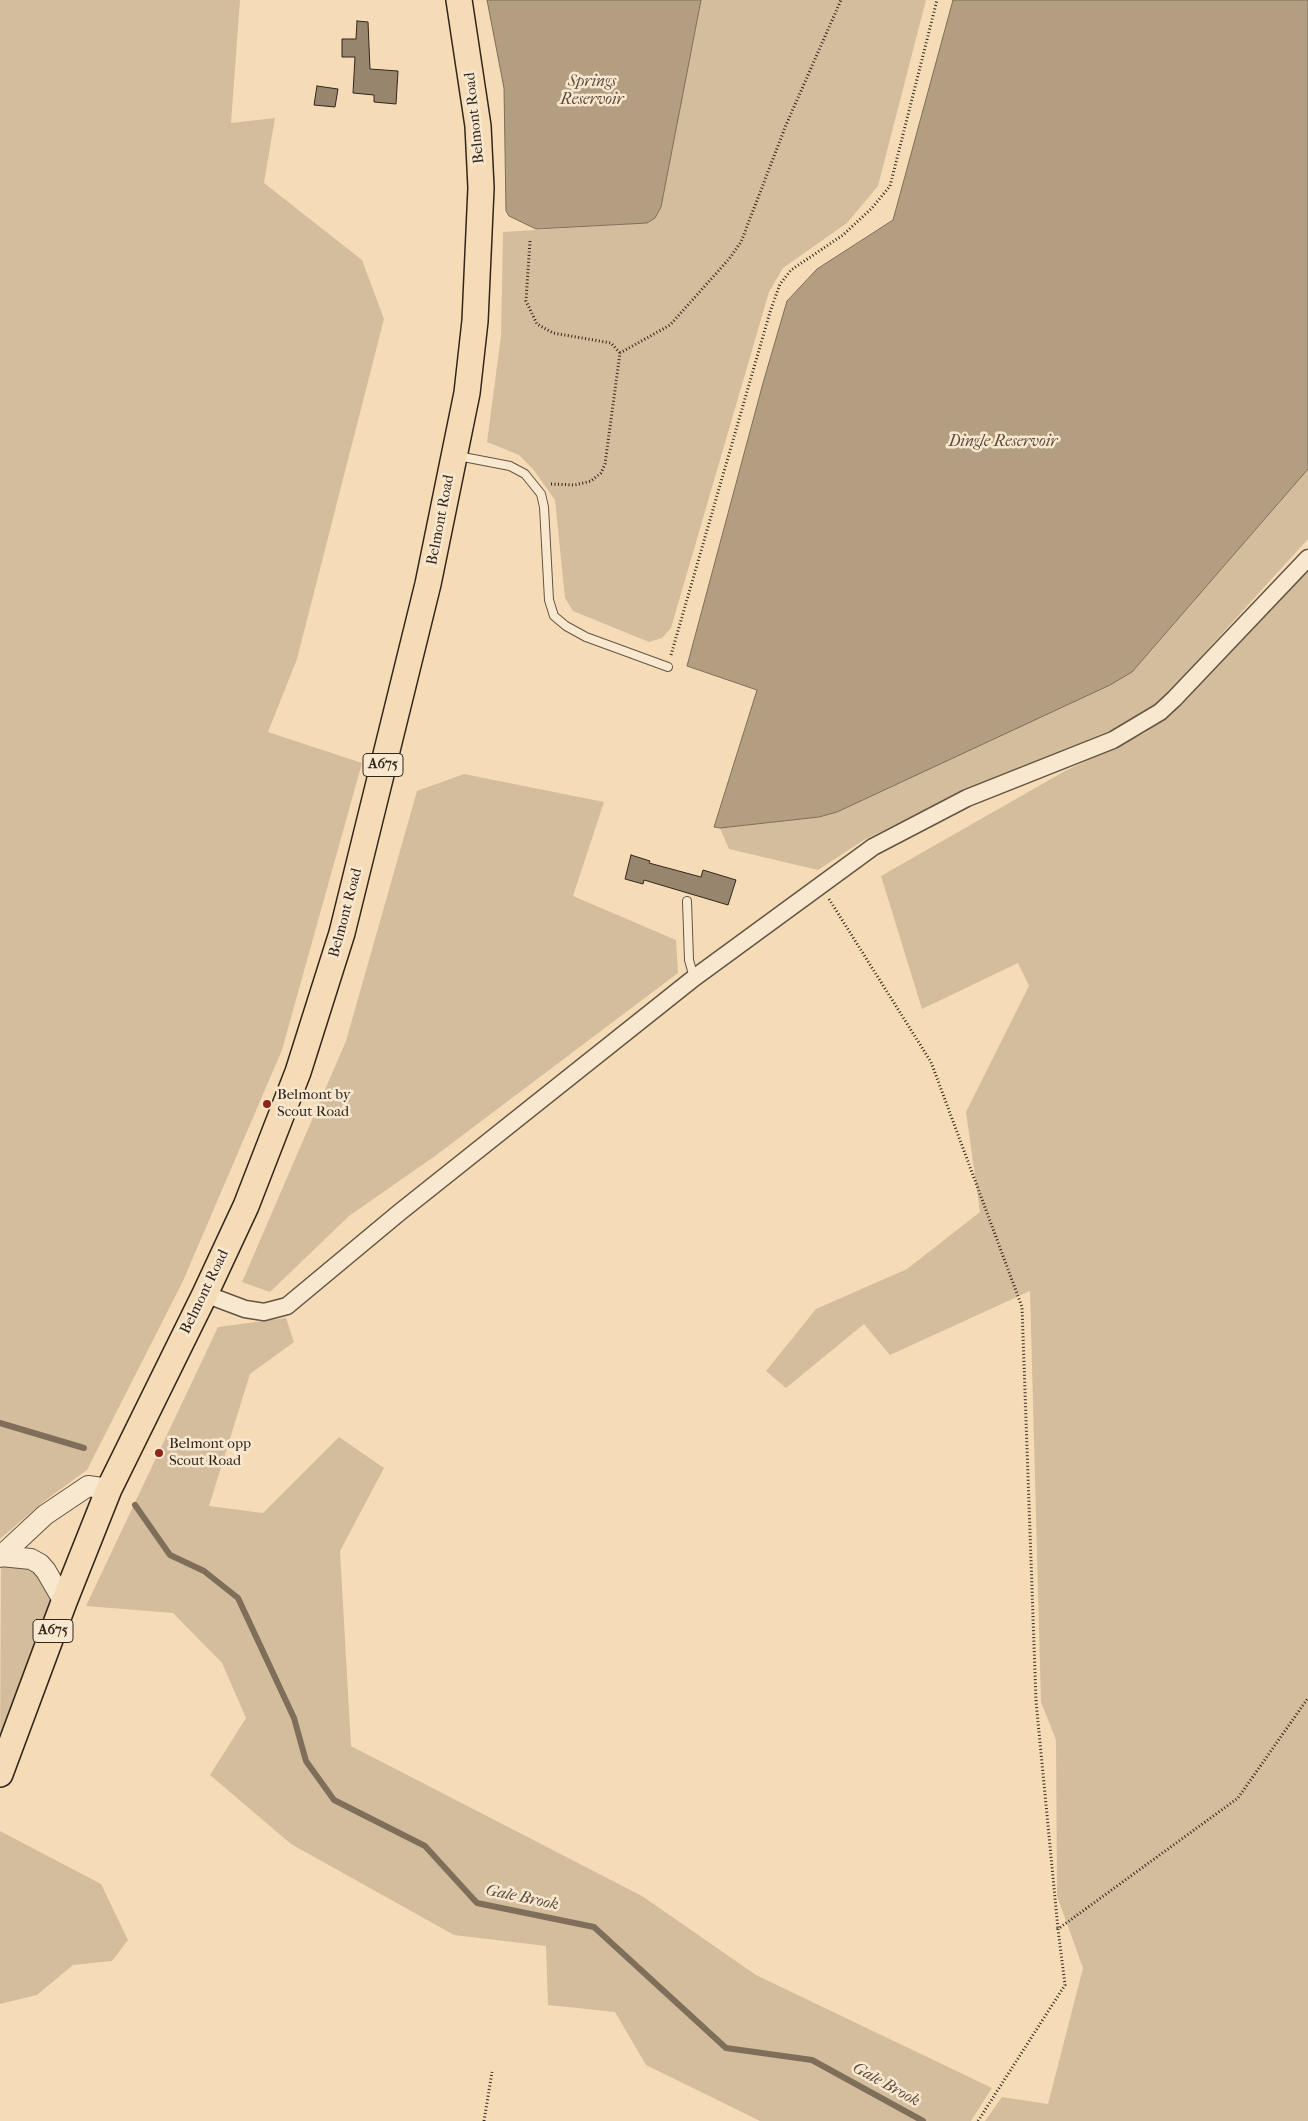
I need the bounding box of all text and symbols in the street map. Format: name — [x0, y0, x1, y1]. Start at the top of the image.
street label: Belmont Road — [461, 71, 489, 165]
water label: Springs Reservoir — [560, 72, 624, 110]
water label: Dingle Reservoir — [949, 432, 1057, 452]
street label: Belmont Road — [423, 473, 459, 567]
road number: A675 — [363, 754, 403, 776]
street label: Belmont Road — [325, 866, 367, 960]
place label: Belmont by Scout Road — [277, 1086, 351, 1121]
marker: Belmont by Scout Road — [261, 1098, 273, 1110]
street label: Belmont Road — [177, 1247, 233, 1337]
place label: Belmont opp Scout Road — [169, 1435, 251, 1470]
marker: Belmont opp Scout Road — [153, 1447, 165, 1459]
road number: A675 — [33, 1620, 73, 1642]
water label: Gale Brook — [484, 1881, 560, 1915]
water label: Gale Brook — [849, 2059, 923, 2111]

